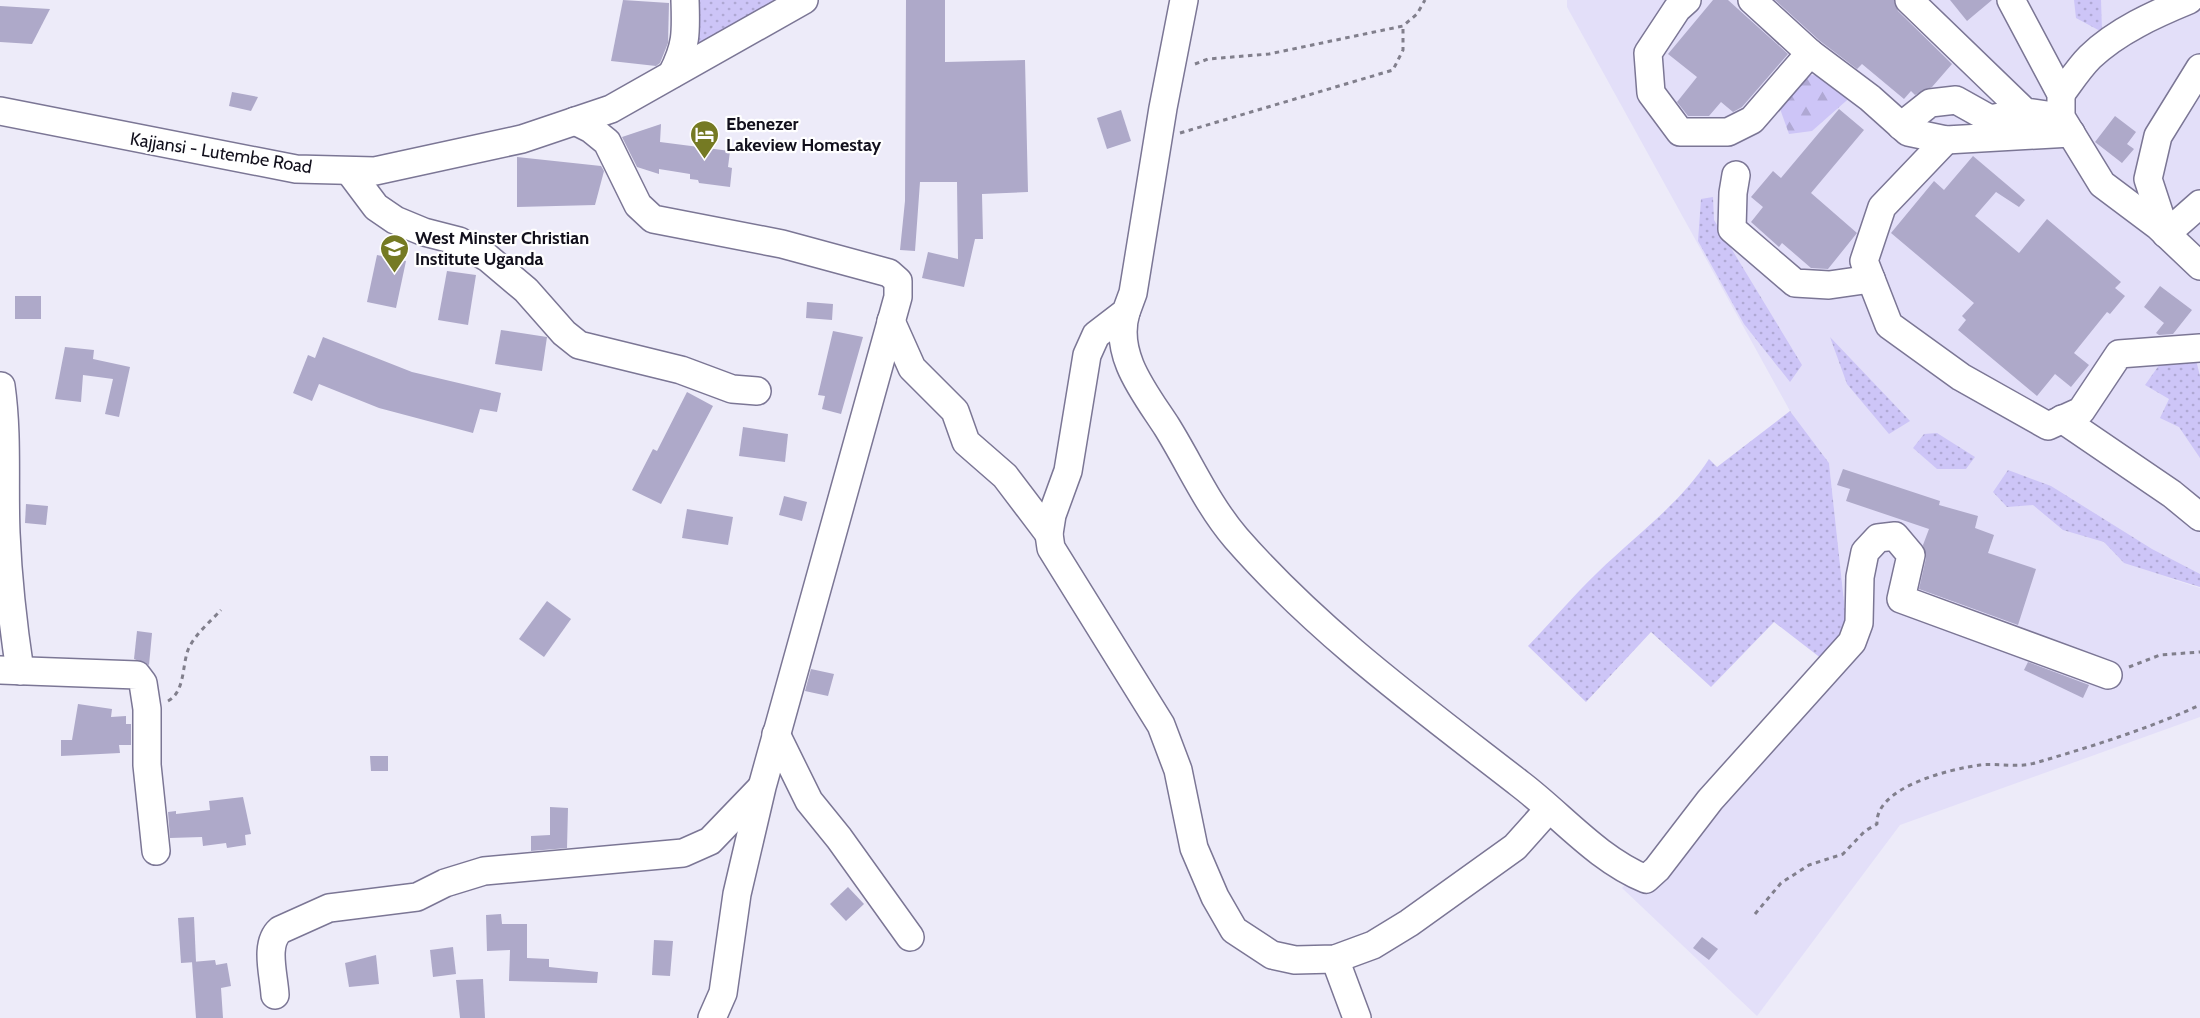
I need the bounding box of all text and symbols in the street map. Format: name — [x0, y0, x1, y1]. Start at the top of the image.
place label: Ebenezer Lakeview Homestay — [726, 113, 882, 156]
hotel icon: Ebenezer Lakeview Homestay — [689, 118, 721, 160]
street label: Kajjansi - Lutembe Road — [129, 128, 313, 178]
place label: West Minster Christian Institute Uganda — [415, 227, 589, 270]
school or university icon: West Minster Christian Institute Uganda — [378, 232, 410, 274]

